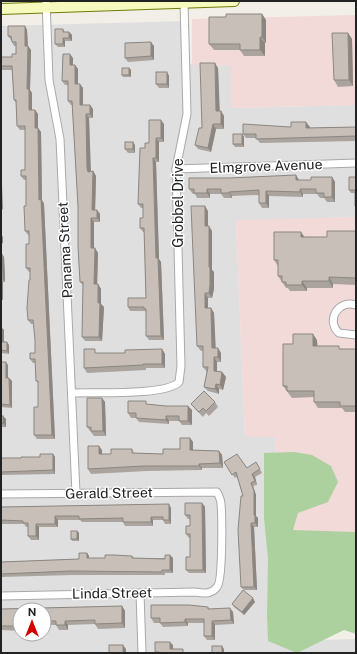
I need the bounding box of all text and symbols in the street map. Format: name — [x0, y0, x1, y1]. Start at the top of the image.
street label: Elmgrove Avenue — [209, 156, 323, 176]
street label: Grobbel Drive — [170, 158, 186, 248]
street label: Panama Street — [54, 201, 76, 299]
street label: Gerald Street — [65, 484, 153, 502]
street label: Linda Street — [72, 584, 152, 602]
north arrow — [12, 602, 52, 642]
text: N — [28, 606, 36, 618]

